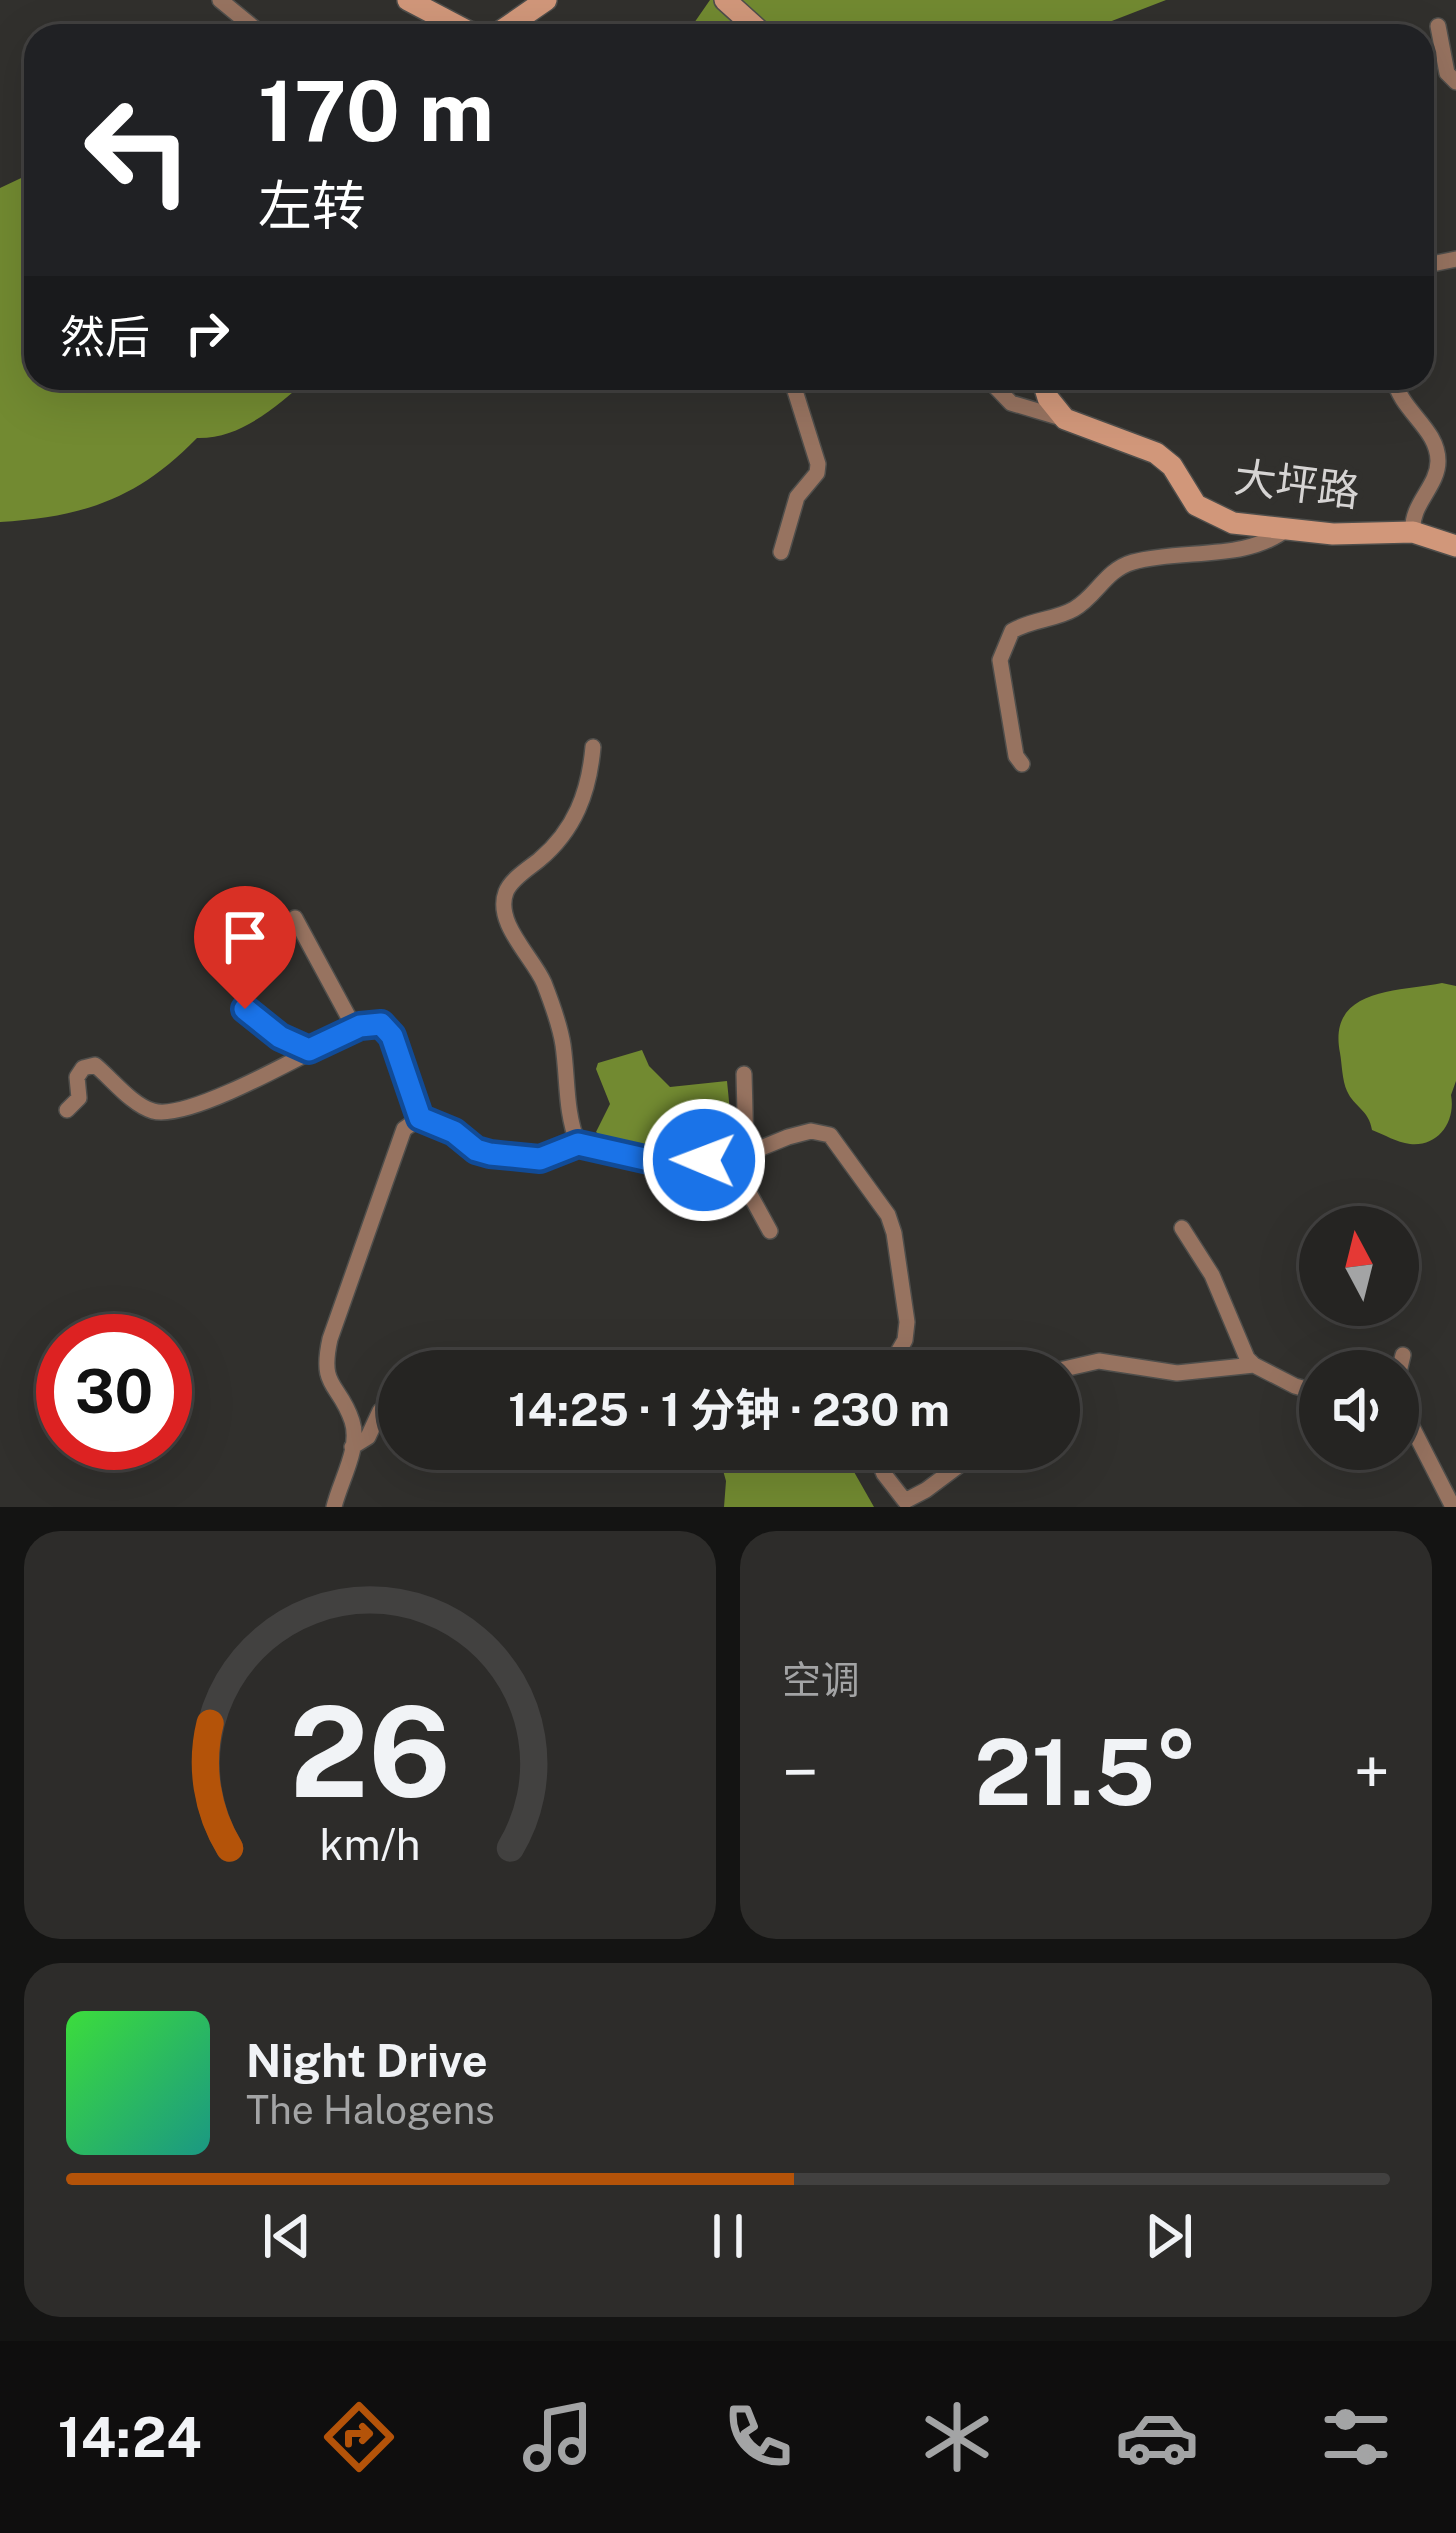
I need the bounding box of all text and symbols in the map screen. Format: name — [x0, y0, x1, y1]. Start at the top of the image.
text: 170 m — [258, 61, 494, 160]
icon: left — [60, 72, 216, 228]
text: 左转 — [258, 174, 366, 237]
icon: right — [174, 300, 240, 366]
text: 然后 — [60, 310, 150, 363]
street label: 大坪路 — [1232, 452, 1363, 515]
pin — [194, 886, 296, 1009]
icon: arrive — [212, 904, 278, 970]
position arrow — [641, 1097, 767, 1223]
north arrow — [1299, 1206, 1419, 1326]
map controls — [1299, 1206, 1419, 1470]
speed limit sign: 30 — [36, 1314, 192, 1470]
button: sound — [1299, 1350, 1419, 1470]
text: 14:25 · 1 分钟 · 230 m — [508, 1383, 950, 1436]
text: 空调 — [782, 1657, 860, 1703]
text: 26 — [289, 1678, 451, 1825]
text: 21.5° — [974, 1719, 1198, 1825]
text: − — [782, 1733, 819, 1811]
text: + — [1353, 1733, 1390, 1811]
text: km/h — [320, 1819, 420, 1870]
text: Night Drive — [246, 2034, 488, 2087]
text: The Halogens — [246, 2087, 495, 2133]
icon: previous — [254, 2203, 320, 2269]
icon: pause — [695, 2203, 761, 2269]
icon: next — [1136, 2203, 1202, 2269]
icon: directions — [317, 2395, 401, 2479]
icon: music — [516, 2395, 600, 2479]
icon: phone — [716, 2395, 800, 2479]
icon: climate — [915, 2395, 999, 2479]
icon: car — [1115, 2395, 1199, 2479]
icon: filters — [1314, 2395, 1398, 2479]
text: 14:24 — [58, 2406, 202, 2469]

